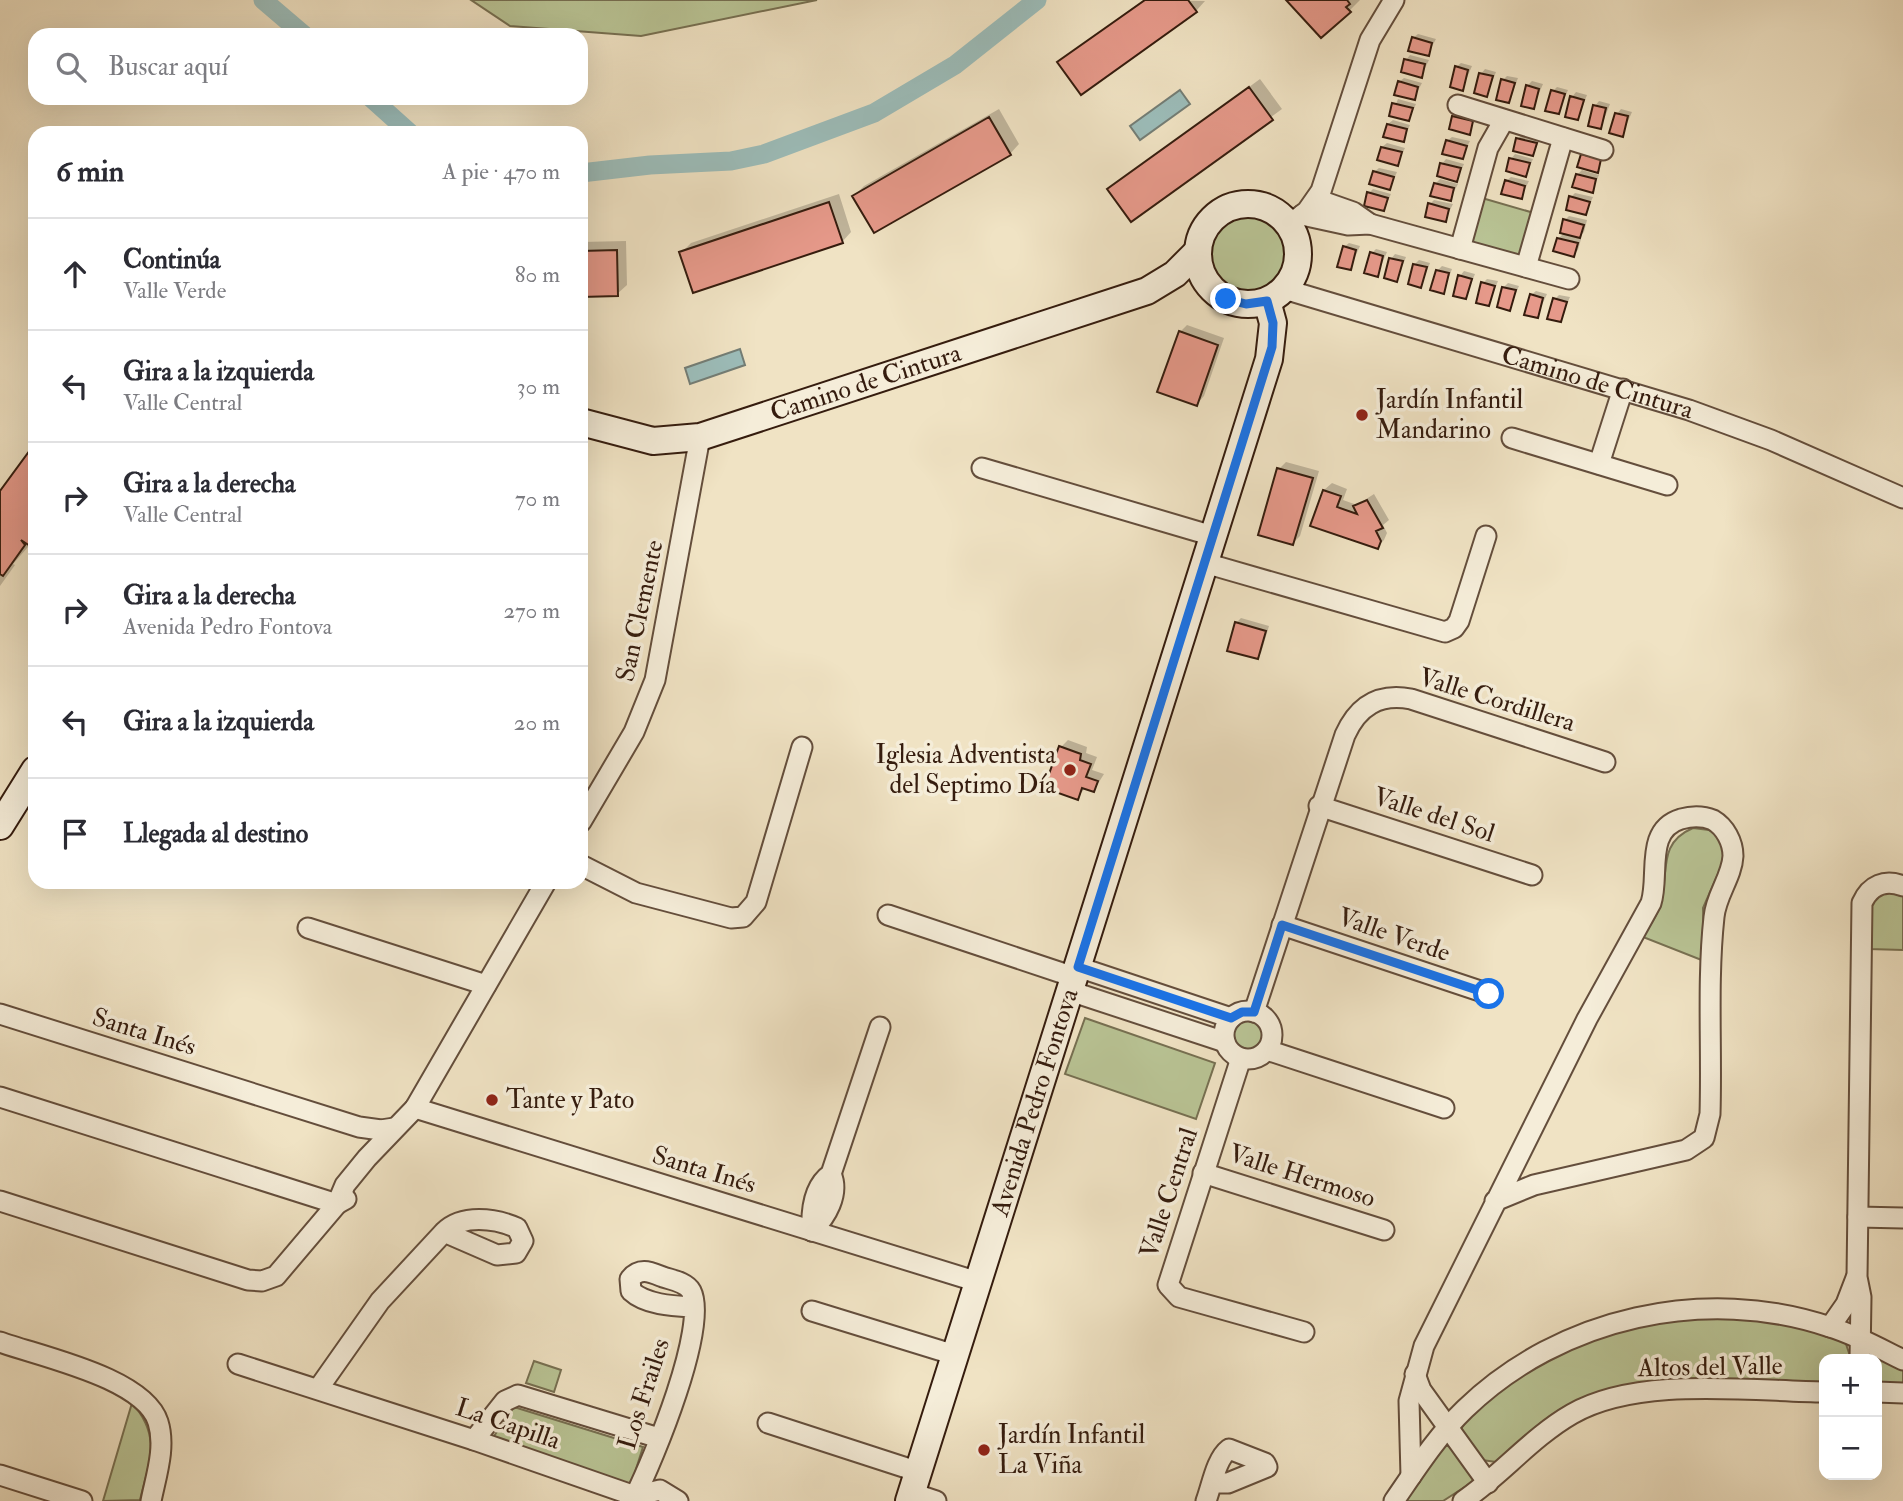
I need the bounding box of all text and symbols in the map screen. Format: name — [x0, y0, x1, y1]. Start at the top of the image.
search box — [28, 28, 588, 105]
icon: search — [52, 48, 90, 86]
text: Buscar aquí — [108, 51, 228, 83]
text: 6 min — [56, 153, 124, 190]
text: A pie · 470 m — [442, 157, 560, 186]
text: Continúa — [123, 244, 221, 276]
icon: ahead — [56, 255, 94, 293]
text: 80 m — [515, 260, 560, 289]
text: Valle Verde — [123, 276, 226, 305]
route end — [1210, 283, 1241, 314]
street label: Camino de Cintura — [766, 337, 965, 429]
street label: Camino de Cintura — [1498, 339, 1697, 426]
text: Gira a la izquierda — [123, 356, 314, 388]
icon: left — [56, 367, 94, 405]
text: 30 m — [517, 372, 560, 401]
place label: Jardín Infantil Mandarino — [1375, 384, 1523, 446]
text: Valle Central — [123, 388, 243, 417]
marker: Jardín Infantil Mandarino — [1354, 407, 1370, 423]
text: Gira a la derecha — [123, 468, 296, 500]
icon: right — [56, 479, 94, 517]
text: 70 m — [515, 484, 560, 513]
text: Valle Central — [123, 500, 243, 529]
street label: San Clemente — [609, 537, 671, 685]
text: Gira a la derecha — [123, 580, 296, 612]
icon: right — [56, 591, 94, 629]
text: 270 m — [503, 596, 560, 625]
text: Avenida Pedro Fontova — [123, 612, 332, 641]
street label: Valle Cordillera — [1415, 661, 1579, 739]
icon: left — [56, 703, 94, 741]
text: Gira a la izquierda — [123, 706, 314, 738]
text: 20 m — [514, 708, 560, 737]
place label: Iglesia Adventista del Septimo Día — [875, 739, 1056, 802]
marker: Iglesia Adventista del Septimo Día — [1062, 762, 1078, 778]
street label: Valle del Sol — [1369, 780, 1499, 850]
icon: arrive — [56, 815, 94, 853]
text: Llegada al destino — [123, 818, 308, 850]
street label: Valle Verde — [1334, 901, 1455, 969]
route start — [1473, 978, 1504, 1009]
street label: Avenida Pedro Fontova — [984, 984, 1086, 1221]
street label: Santa Inés — [88, 1001, 200, 1063]
place label: Tante y Pato — [506, 1084, 634, 1116]
marker: Tante y Pato — [484, 1092, 500, 1108]
street label: Valle Central — [1133, 1123, 1205, 1262]
street label: Valle Hermoso — [1225, 1137, 1379, 1215]
street label: Santa Inés — [648, 1139, 760, 1201]
street label: Los Frailes — [611, 1334, 677, 1454]
street label: Altos del Valle — [1636, 1350, 1783, 1384]
map controls — [1819, 1354, 1882, 1480]
button: + — [1819, 1354, 1882, 1417]
street label: La Capilla — [451, 1391, 565, 1458]
button: − — [1819, 1417, 1882, 1480]
place label: Jardín Infantil La Viña — [997, 1419, 1145, 1481]
marker: Jardín Infantil La Viña — [976, 1442, 992, 1458]

